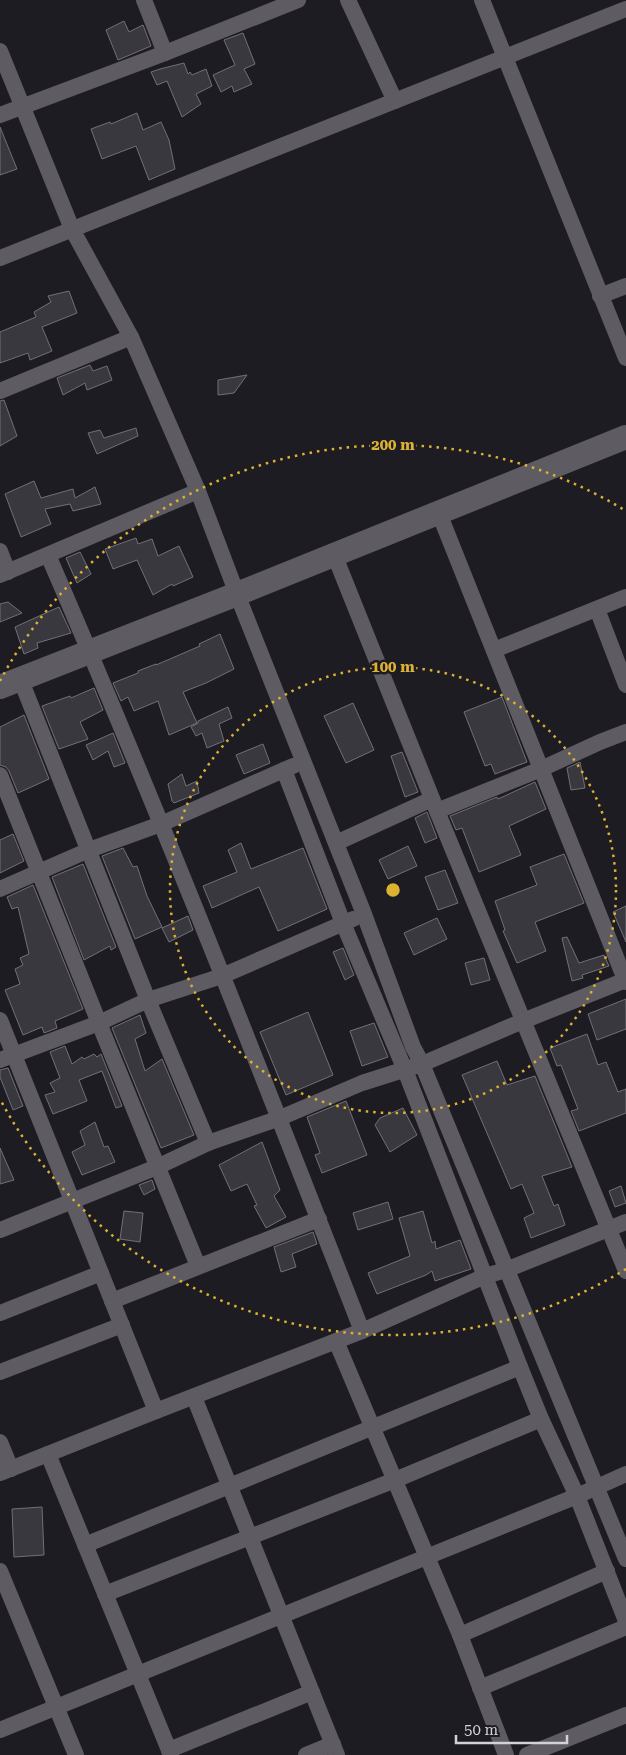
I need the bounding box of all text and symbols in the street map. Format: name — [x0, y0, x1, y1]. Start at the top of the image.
text: 200 m — [371, 436, 415, 454]
text: 100 m — [371, 658, 415, 676]
centre of rings — [384, 881, 402, 899]
scale bar — [456, 1712, 567, 1744]
text: 50 m — [464, 1721, 499, 1739]

